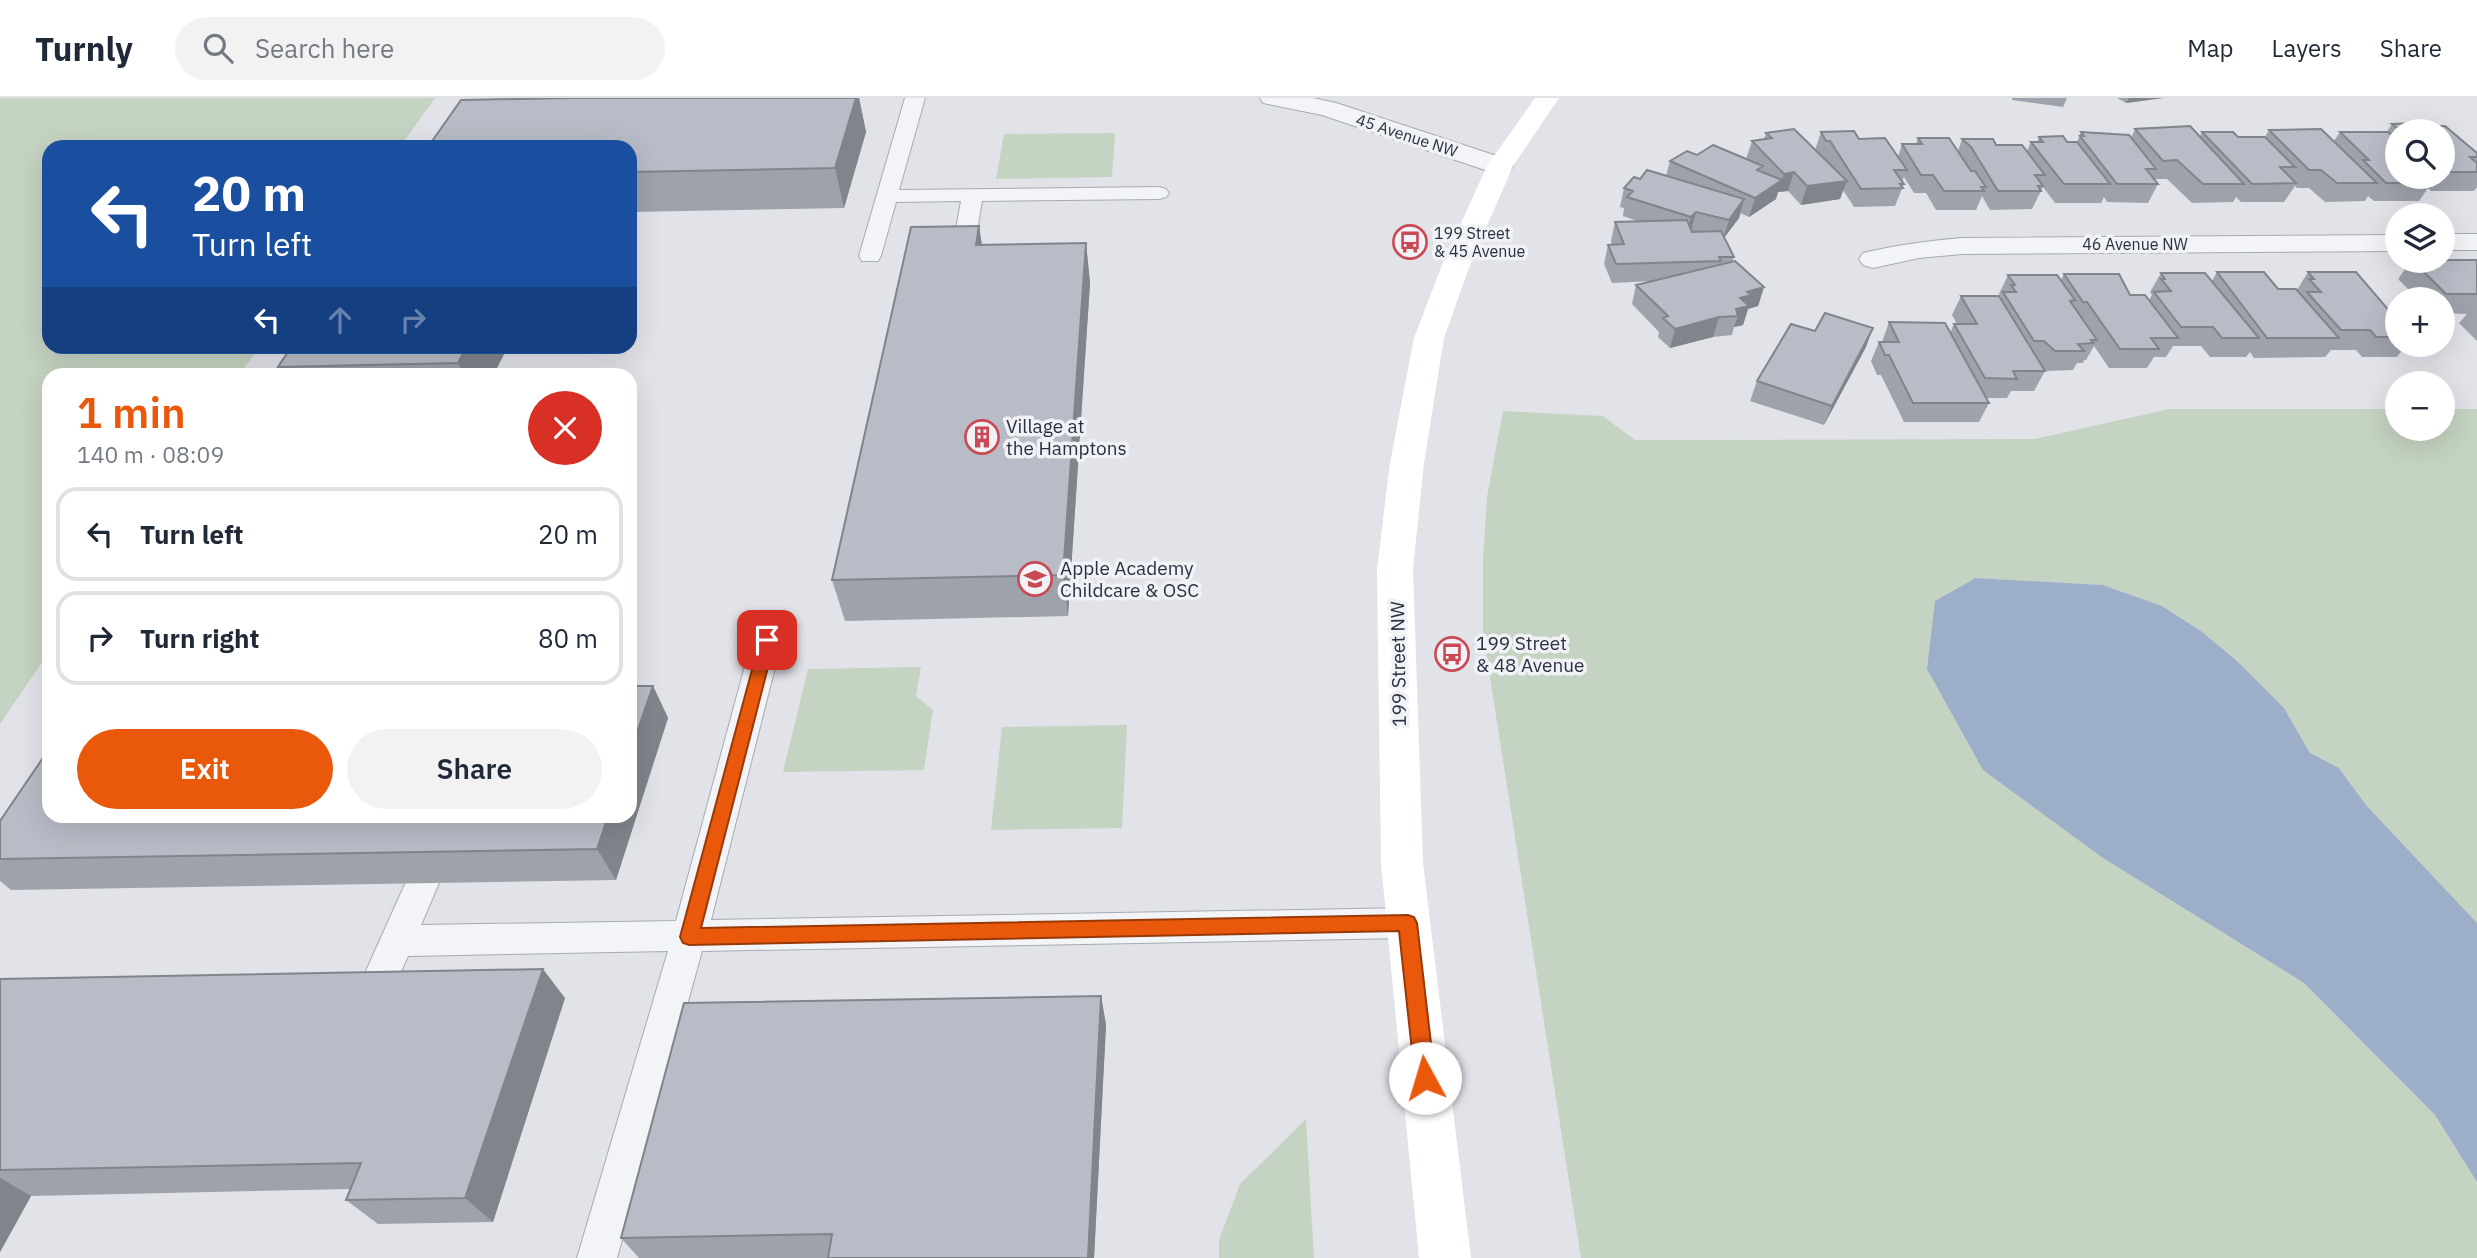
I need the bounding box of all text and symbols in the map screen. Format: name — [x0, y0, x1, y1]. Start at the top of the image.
search box — [175, 17, 665, 80]
text: Turnly — [35, 27, 133, 70]
icon: search — [199, 29, 237, 67]
text: Search here — [255, 31, 394, 65]
text: Map — [2187, 32, 2234, 64]
text: Layers — [2272, 32, 2342, 64]
text: Share — [2380, 32, 2442, 64]
street label: 45 Avenue NW — [1354, 109, 1460, 161]
map controls — [2385, 119, 2455, 441]
button: search — [2385, 119, 2455, 189]
text: 20 m — [192, 161, 306, 224]
icon: left — [77, 168, 168, 259]
button: layers — [2385, 203, 2455, 273]
text: Turn left — [192, 223, 312, 265]
bus stop icon: 199 Street & 45 Avenue — [1391, 223, 1429, 261]
place label: 199 Street & 45 Avenue — [1434, 223, 1525, 261]
street label: 46 Avenue NW — [2082, 234, 2188, 254]
button: + — [2385, 287, 2455, 357]
icon: left — [248, 301, 286, 339]
icon: ahead — [321, 301, 359, 339]
icon: right — [394, 301, 432, 339]
button: − — [2385, 371, 2455, 441]
text: 1 min — [77, 385, 186, 440]
button: close — [528, 391, 602, 465]
place label: Village at the Hamptons — [1006, 414, 1127, 460]
building icon: Village at the Hamptons — [963, 418, 1001, 456]
text: 140 m · 08:09 — [77, 439, 224, 469]
icon: left — [81, 515, 119, 553]
text: Turn left — [140, 517, 243, 551]
text: 20 m — [538, 517, 598, 551]
place label: Apple Academy Childcare & OSC — [1060, 556, 1199, 602]
school or university icon: Apple Academy Childcare & OSC — [1016, 560, 1054, 598]
street label: 199 Street NW — [1385, 601, 1411, 727]
pin — [737, 610, 797, 670]
icon: right — [81, 619, 119, 657]
text: Turn right — [140, 621, 259, 655]
text: 80 m — [538, 621, 598, 655]
icon: arrive — [748, 621, 786, 659]
place label: 199 Street & 48 Avenue — [1476, 631, 1584, 677]
bus stop icon: 199 Street & 48 Avenue — [1433, 635, 1471, 673]
button: Exit — [77, 729, 333, 809]
button: Share — [347, 729, 602, 809]
position arrow — [1388, 1041, 1462, 1115]

